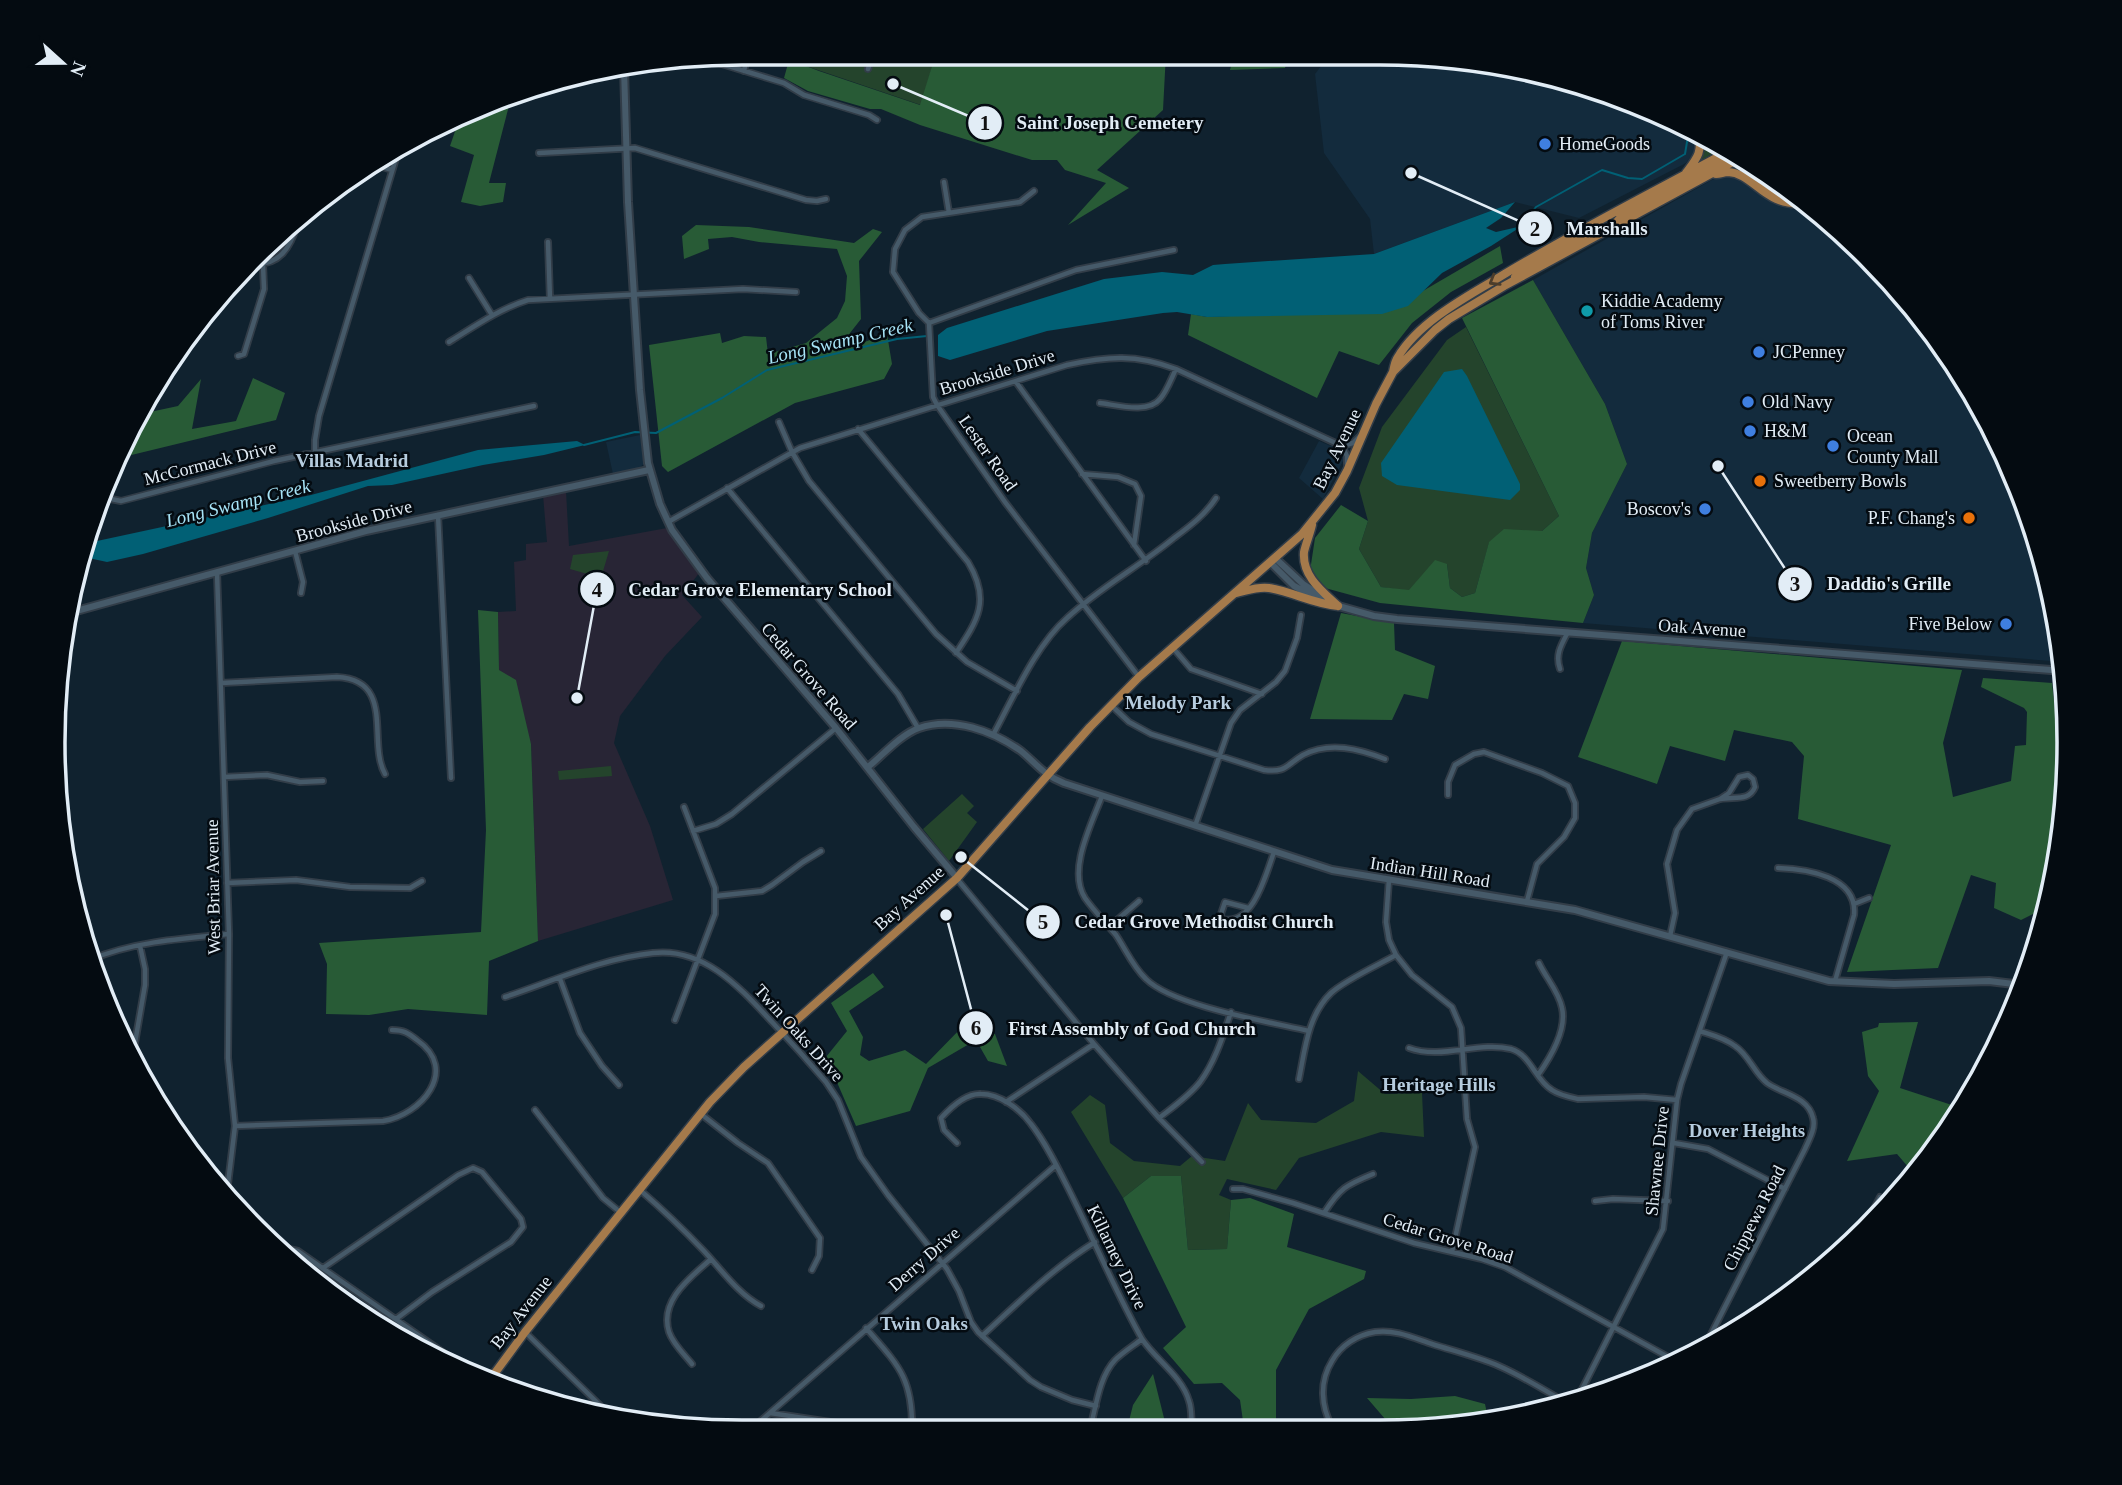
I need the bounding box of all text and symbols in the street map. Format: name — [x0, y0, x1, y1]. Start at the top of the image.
north arrow — [28, 28, 98, 98]
text: N — [66, 59, 91, 79]
callout: Saint Joseph Cemetery — [968, 103, 1218, 143]
text: 1 — [980, 111, 990, 135]
text: Saint Joseph Cemetery — [1017, 112, 1204, 133]
place label: HomeGoods — [1559, 134, 1650, 154]
marker: HomeGoods — [1537, 136, 1553, 152]
callout: Marshalls — [1517, 208, 1662, 248]
text: 2 — [1530, 217, 1540, 241]
text: Marshalls — [1566, 218, 1648, 239]
one-way arrow — [1488, 272, 1501, 285]
place label: Kiddie Academy of Toms River — [1601, 291, 1722, 332]
marker: Kiddie Academy of Toms River — [1579, 303, 1595, 319]
water label: Long Swamp Creek — [764, 314, 915, 368]
place label: JCPenney — [1773, 342, 1845, 362]
marker: JCPenney — [1751, 344, 1767, 360]
street label: Brookside Drive — [937, 345, 1057, 399]
place label: Old Navy — [1762, 392, 1833, 412]
marker: Old Navy — [1740, 394, 1756, 410]
street label: Bay Avenue — [1309, 405, 1365, 493]
street label: Lester Road — [955, 411, 1021, 495]
place label: H&M — [1764, 421, 1807, 441]
marker: H&M — [1742, 423, 1758, 439]
place label: Ocean County Mall — [1847, 426, 1939, 467]
street label: McCormack Drive — [142, 437, 278, 489]
marker: Ocean County Mall — [1825, 438, 1841, 454]
district label: Villas Madrid — [296, 450, 409, 471]
place label: Sweetberry Bowls — [1774, 471, 1906, 491]
marker: Sweetberry Bowls — [1752, 473, 1768, 489]
water label: Long Swamp Creek — [163, 475, 313, 531]
street label: Brookside Drive — [294, 496, 414, 546]
place label: Boscov's — [1627, 499, 1691, 519]
marker: Boscov's — [1697, 501, 1713, 517]
place label: P.F. Chang's — [1868, 508, 1955, 528]
marker: P.F. Chang's — [1961, 510, 1977, 526]
callout: Daddio's Grille — [1778, 564, 1965, 604]
callout: Cedar Grove Elementary School — [579, 569, 906, 609]
text: 3 — [1790, 572, 1800, 596]
text: Daddio's Grille — [1827, 573, 1951, 594]
text: 4 — [592, 578, 603, 602]
text: Cedar Grove Elementary School — [628, 579, 892, 600]
place label: Five Below — [1909, 614, 1992, 634]
street label: Oak Avenue — [1657, 615, 1747, 641]
marker: Five Below — [1998, 616, 2014, 632]
street label: Cedar Grove Road — [757, 619, 861, 733]
district label: Melody Park — [1125, 692, 1231, 713]
street label: West Briar Avenue — [202, 819, 224, 955]
street label: Indian Hill Road — [1369, 853, 1491, 891]
street label: Bay Avenue — [870, 861, 948, 935]
callout: Cedar Grove Methodist Church — [1025, 902, 1348, 942]
text: 5 — [1038, 910, 1048, 934]
text: Cedar Grove Methodist Church — [1074, 911, 1334, 932]
street label: Twin Oaks Drive — [750, 980, 848, 1086]
callout: First Assembly of God Church — [959, 1008, 1271, 1048]
text: 6 — [971, 1016, 981, 1040]
text: First Assembly of God Church — [1008, 1018, 1256, 1039]
district label: Heritage Hills — [1382, 1074, 1496, 1095]
street label: Shawnee Drive — [1641, 1105, 1673, 1217]
district label: Dover Heights — [1689, 1120, 1805, 1141]
street label: Chippewa Road — [1719, 1162, 1789, 1274]
street label: Killarney Drive — [1083, 1202, 1151, 1312]
street label: Cedar Grove Road — [1381, 1209, 1515, 1267]
street label: Derry Drive — [884, 1223, 964, 1295]
street label: Bay Avenue — [486, 1272, 556, 1352]
district label: Twin Oaks — [880, 1313, 968, 1334]

